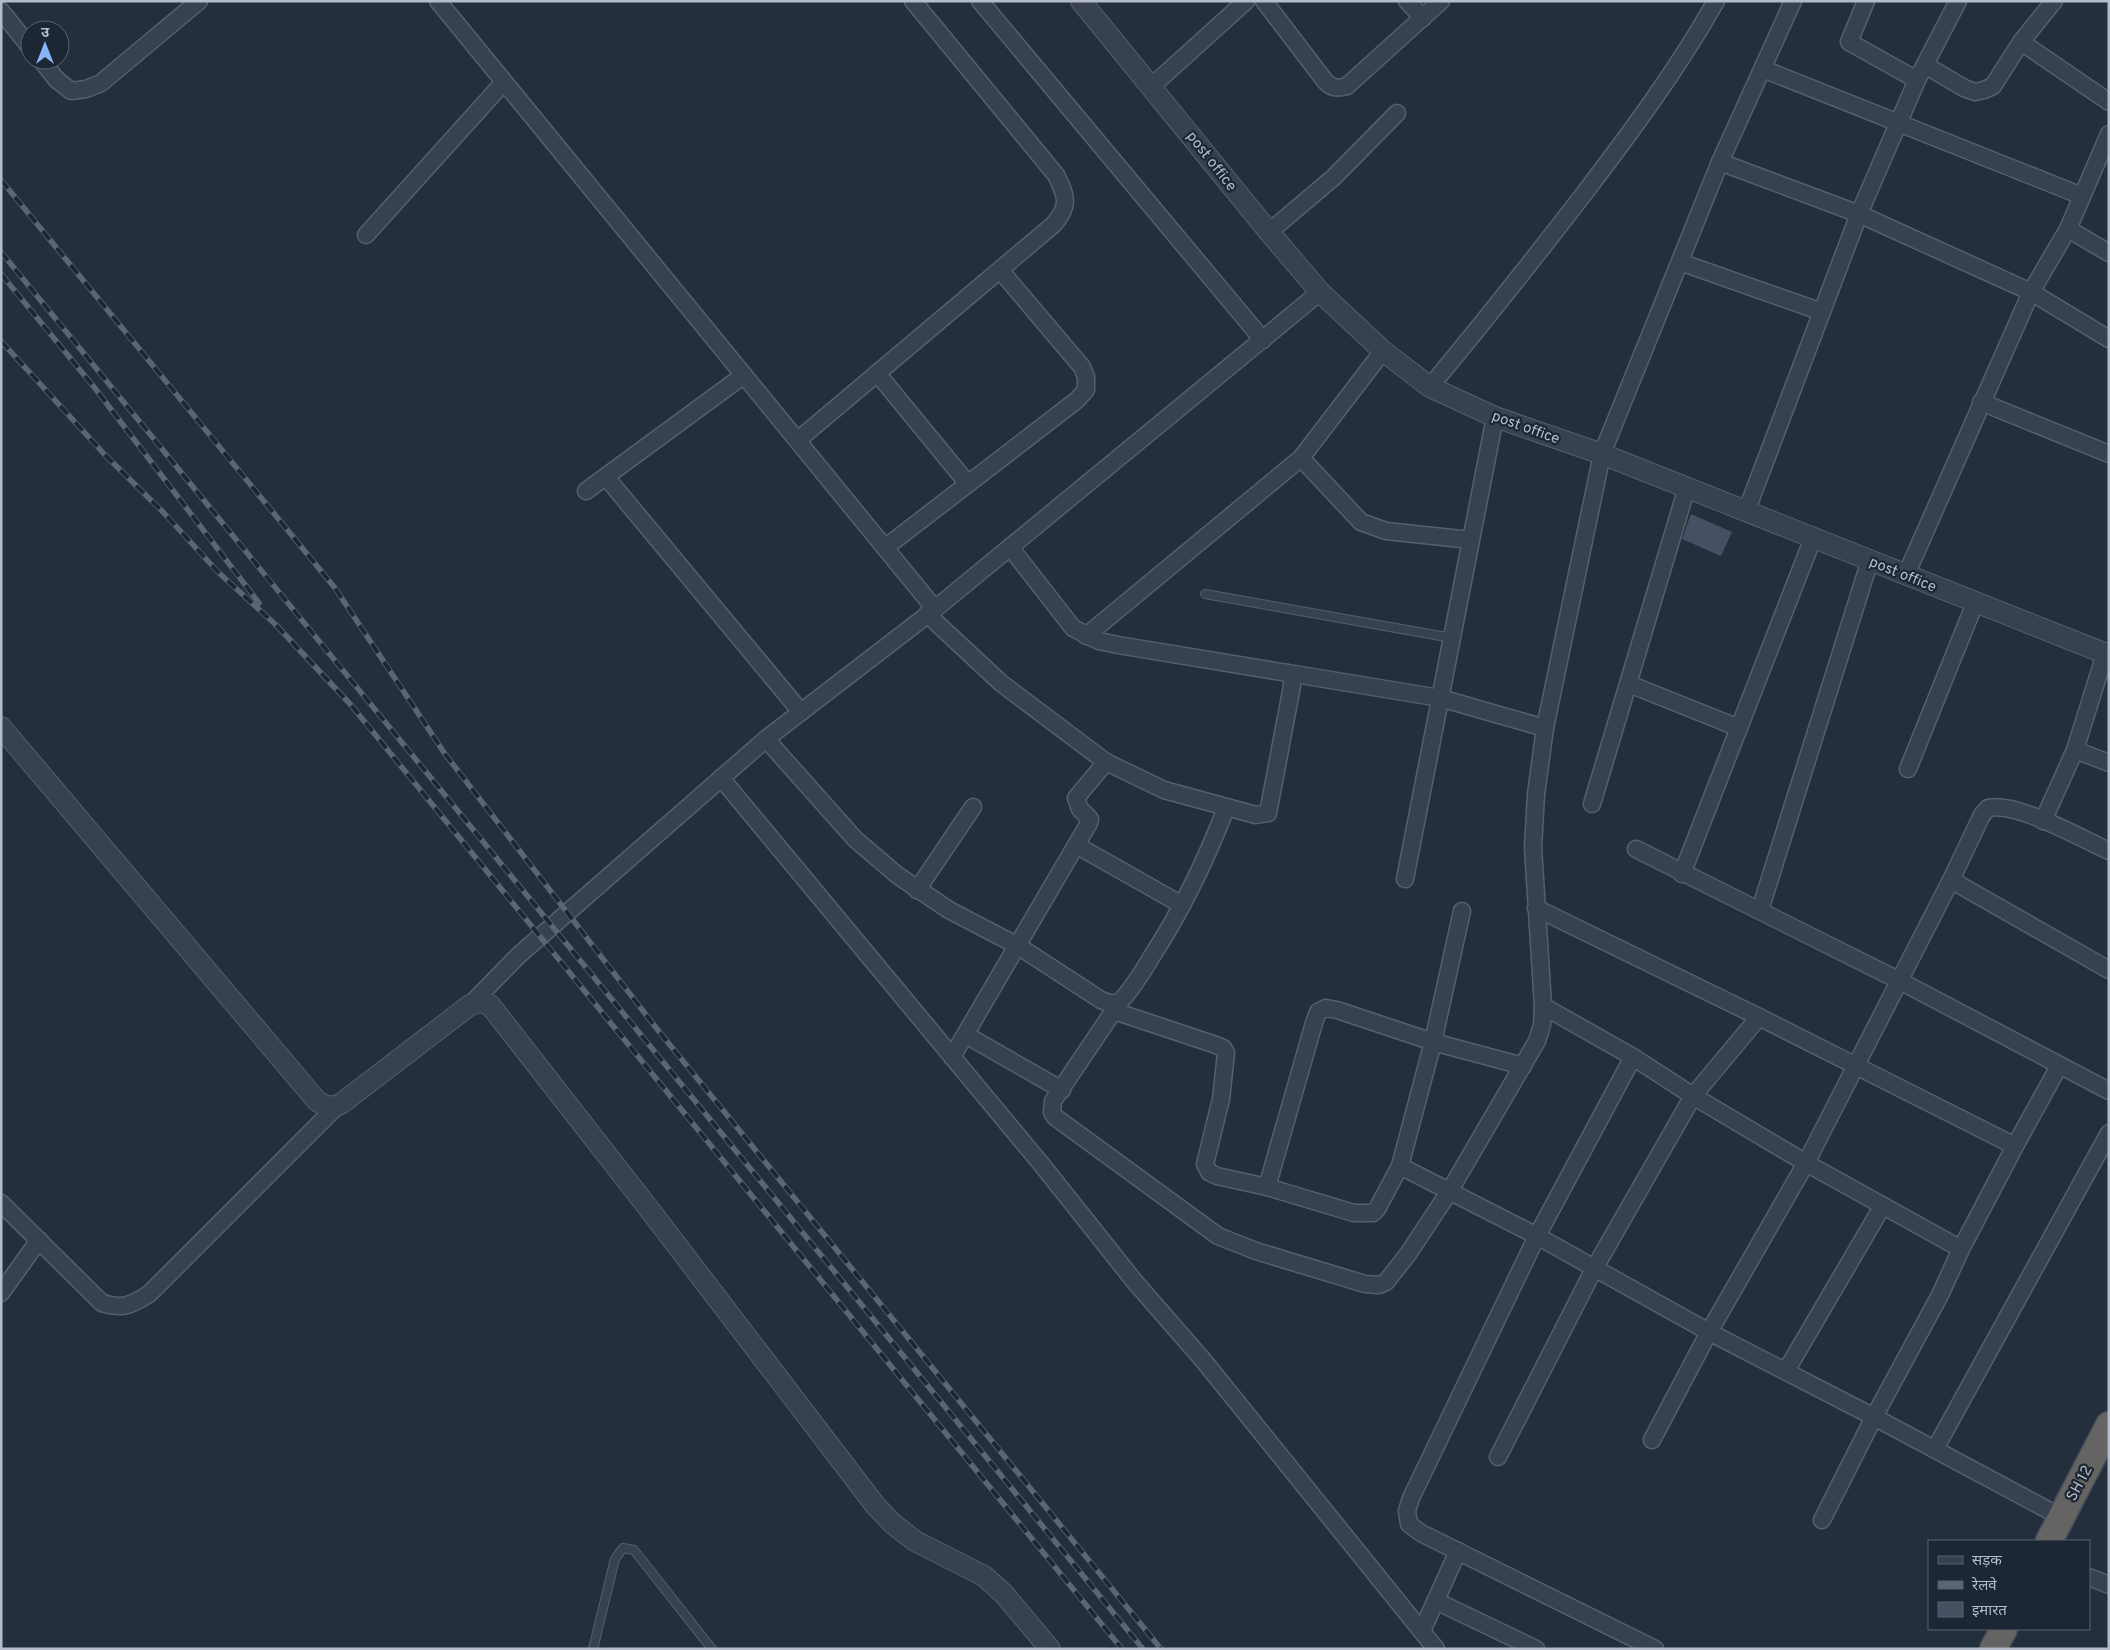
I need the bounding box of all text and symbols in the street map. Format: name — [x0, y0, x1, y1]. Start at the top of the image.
north arrow — [20, 20, 70, 70]
text: उ — [41, 25, 50, 42]
street label: post office — [1181, 128, 1240, 196]
street label: post office — [1489, 407, 1562, 449]
street label: post office — [1866, 553, 1939, 597]
street label: SH 12 — [2063, 1463, 2098, 1505]
legend — [1928, 1540, 2090, 1630]
text: सड़क — [1972, 1552, 2002, 1571]
text: रेलवे — [1971, 1576, 1997, 1596]
text: इमारत — [1972, 1602, 2007, 1621]

